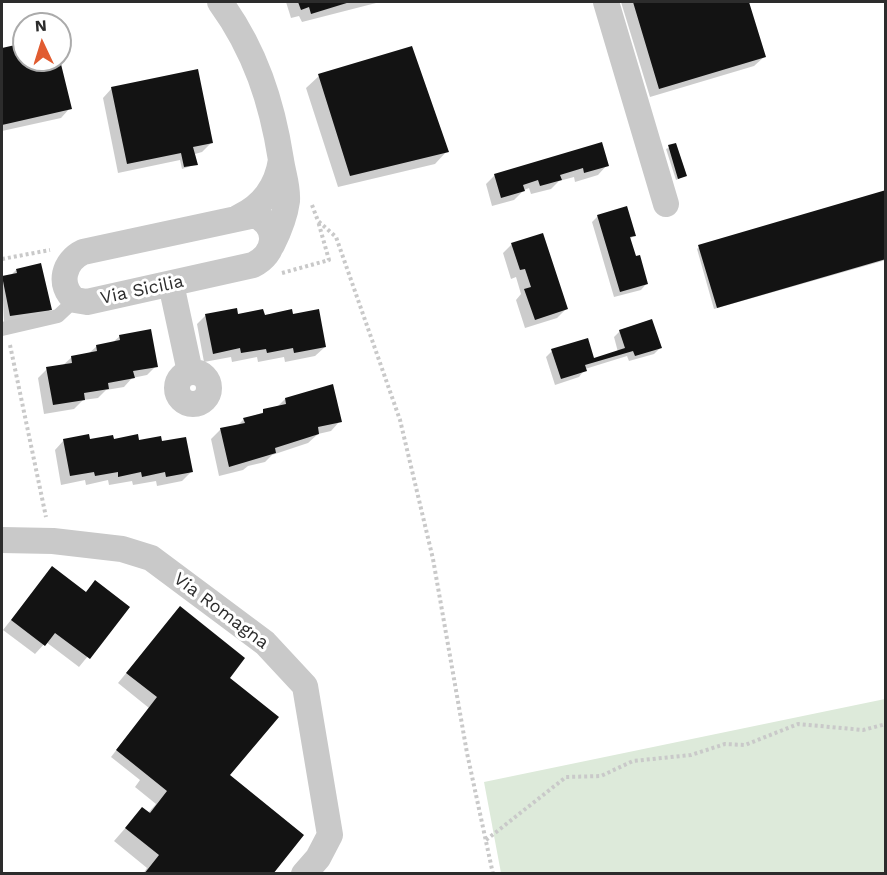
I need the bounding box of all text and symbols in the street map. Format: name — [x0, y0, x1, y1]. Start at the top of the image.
north arrow — [12, 12, 72, 72]
text: N — [34, 16, 47, 35]
street label: Via Sicilia — [98, 271, 186, 309]
street label: Via Romagna — [169, 568, 273, 654]

